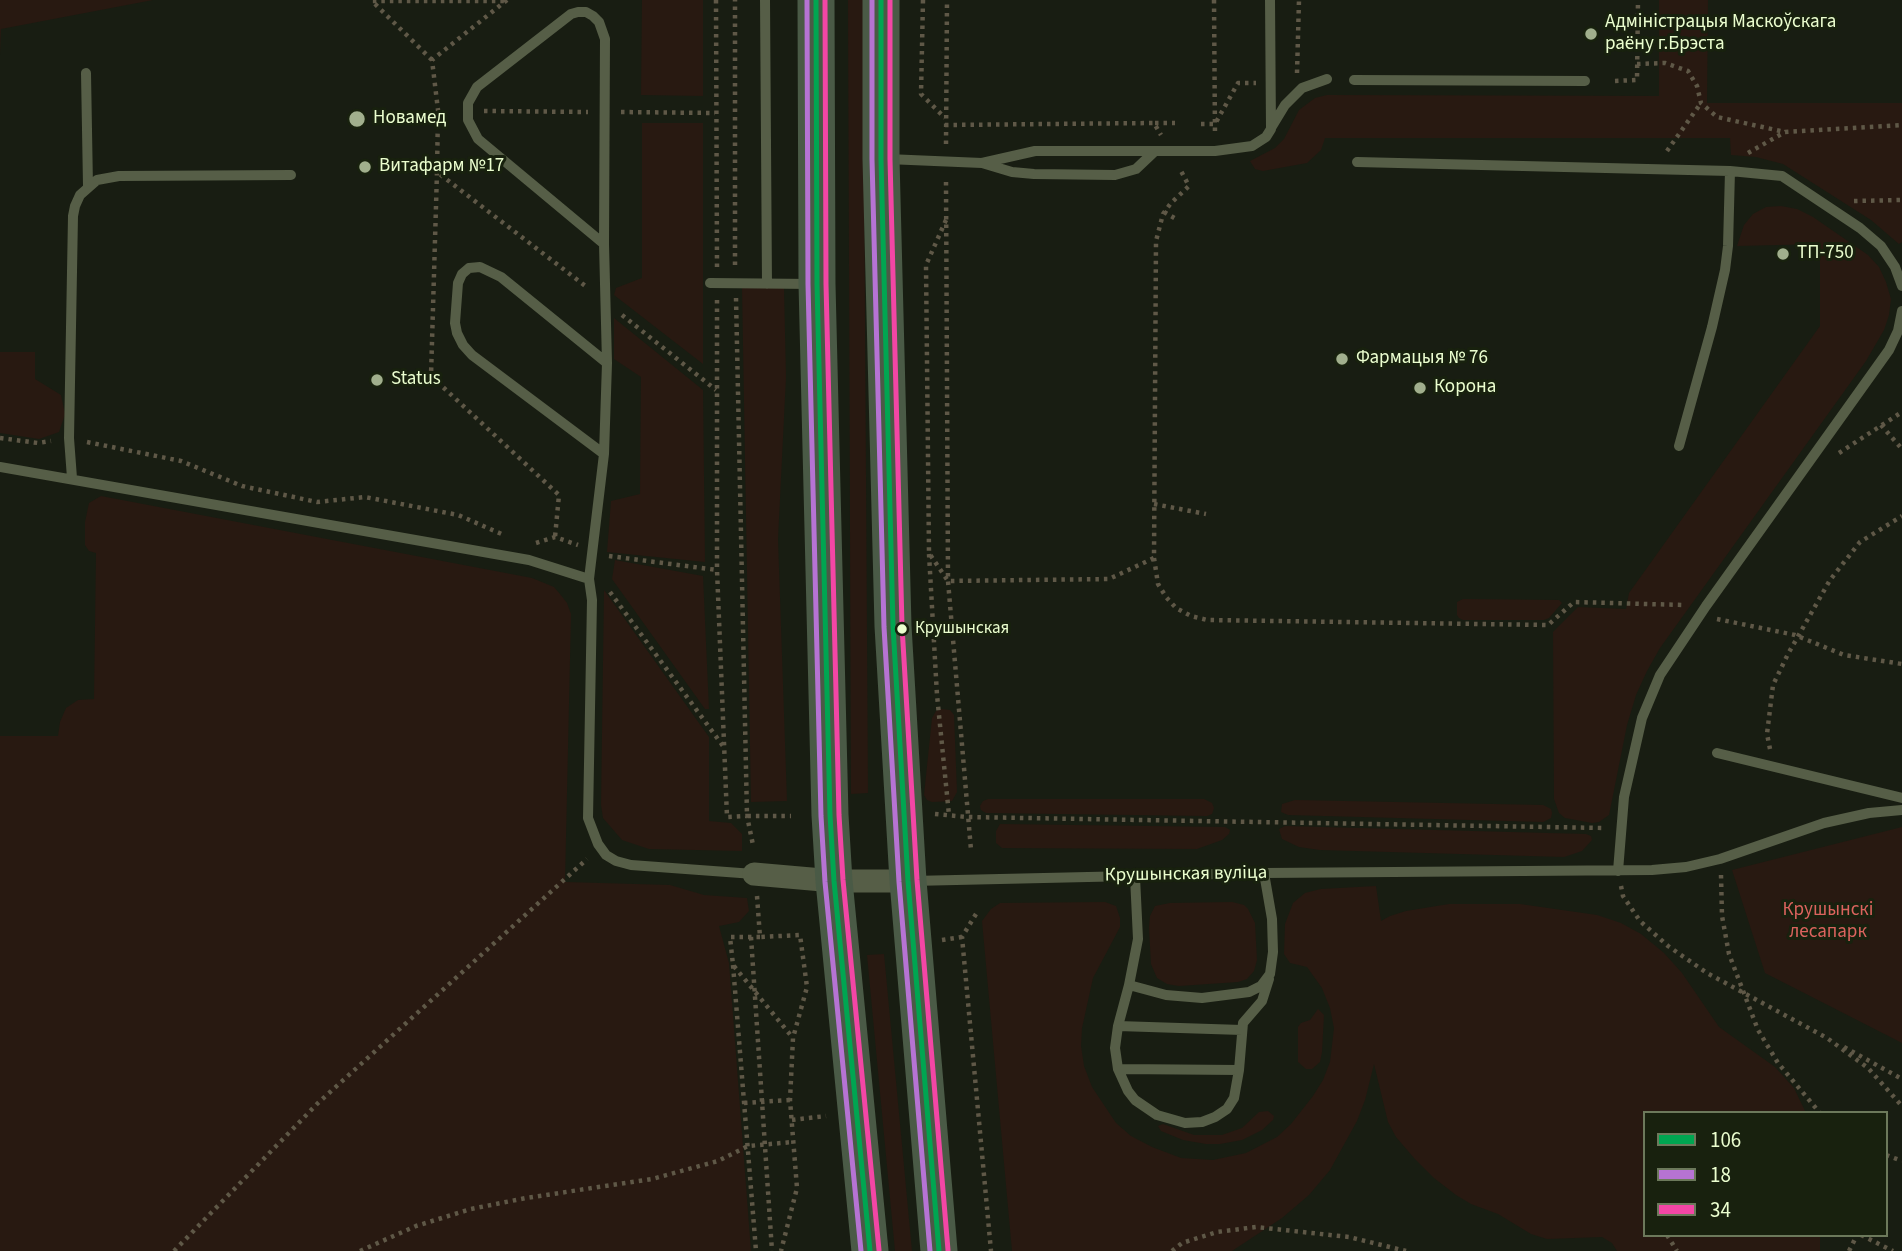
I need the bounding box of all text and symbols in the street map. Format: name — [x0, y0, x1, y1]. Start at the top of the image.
place label: Адміністрацыя Маскоўскага раёну г.Брэста — [1605, 12, 1836, 56]
marker: Адміністрацыя Маскоўскага раёну г.Брэста — [1583, 26, 1599, 42]
place label: Новамед — [373, 108, 446, 130]
marker: Новамед — [347, 109, 367, 129]
place label: Витафарм №17 — [379, 156, 504, 178]
marker: Витафарм №17 — [357, 159, 373, 175]
place label: ТП-750 — [1797, 243, 1854, 265]
marker: ТП-750 — [1775, 246, 1791, 262]
place label: Фармацыя № 76 — [1356, 348, 1488, 370]
marker: Фармацыя № 76 — [1334, 351, 1350, 367]
place label: Status — [391, 369, 441, 391]
marker: Status — [369, 372, 385, 388]
place label: Корона — [1434, 377, 1496, 399]
marker: Корона — [1412, 380, 1428, 396]
place label: Крушынская — [915, 619, 1009, 639]
marker: Крушынская — [895, 622, 909, 636]
street label: Крушынская вуліца — [1105, 862, 1267, 888]
park label: Крушынскі лесапарк — [1783, 900, 1873, 944]
legend — [1643, 1111, 1888, 1237]
text: 106 — [1710, 1125, 1741, 1155]
text: 18 — [1710, 1160, 1731, 1190]
text: 34 — [1710, 1195, 1731, 1225]

